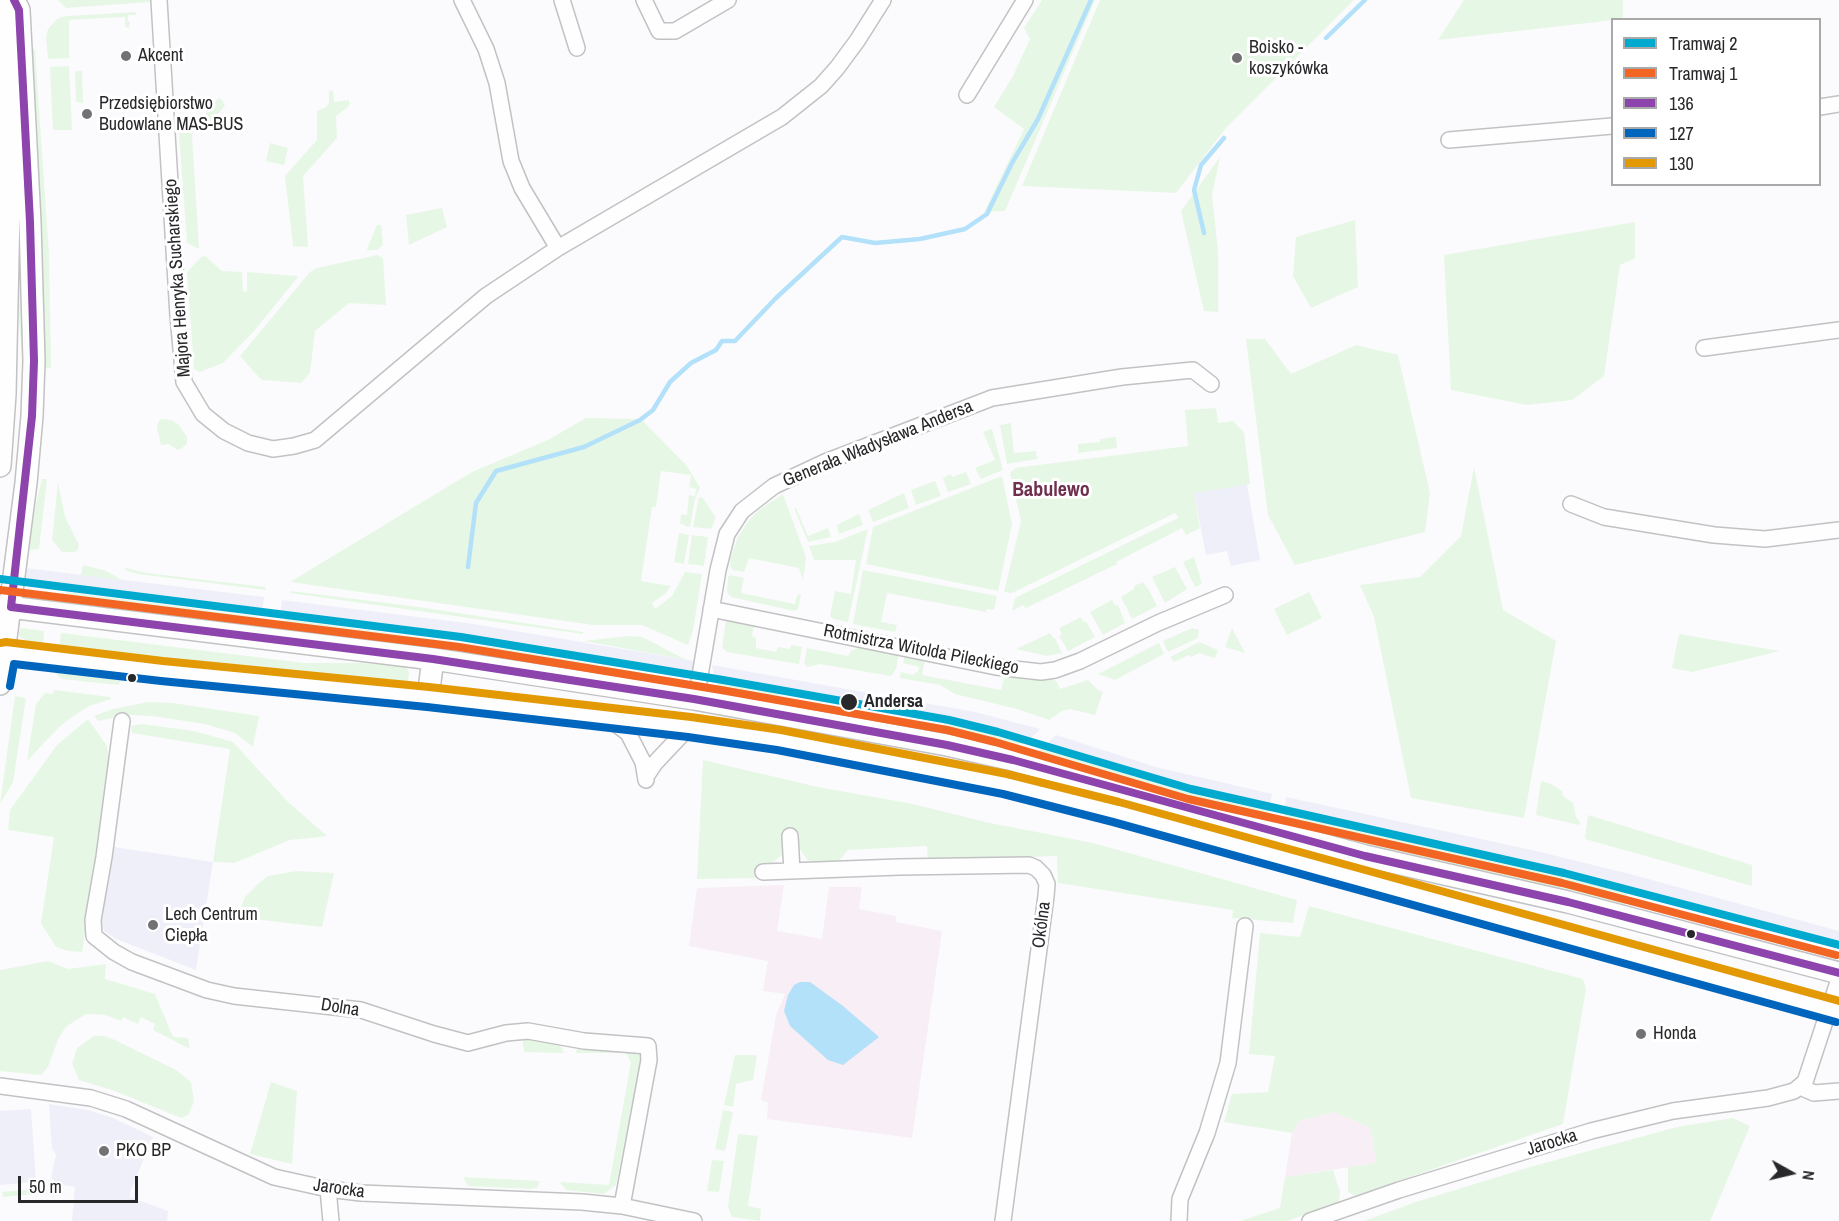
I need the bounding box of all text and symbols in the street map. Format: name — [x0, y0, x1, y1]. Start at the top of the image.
legend — [1611, 18, 1821, 186]
text: Tramwaj 2 — [1669, 31, 1737, 56]
place label: Boisko - koszykówka — [1249, 37, 1329, 80]
place label: Akcent — [138, 45, 183, 67]
marker: Akcent — [119, 49, 133, 63]
marker: Boisko - koszykówka — [1230, 51, 1244, 65]
text: Tramwaj 1 — [1669, 61, 1737, 86]
text: 136 — [1669, 91, 1694, 116]
place label: Przedsiębiorstwo Budowlane MAS-BUS — [99, 93, 243, 136]
marker: Przedsiębiorstwo Budowlane MAS-BUS — [80, 107, 94, 121]
text: 127 — [1669, 121, 1694, 146]
text: 130 — [1669, 151, 1694, 176]
street label: Majora Henryka Sucharskiego — [160, 178, 196, 378]
street label: Generała Władysława Andersa — [780, 396, 976, 492]
district label: Babulewo — [1012, 479, 1090, 503]
street label: Rotmistrza Witolda Pileckiego — [822, 620, 1020, 680]
unlabelled marker — [126, 672, 138, 684]
place label: Andersa — [864, 691, 923, 713]
marker: Andersa — [839, 692, 859, 712]
street label: Okólna — [1028, 900, 1056, 950]
place label: Lech Centrum Ciepła — [165, 904, 258, 946]
marker: Lech Centrum Ciepła — [146, 918, 160, 932]
unlabelled marker — [1685, 928, 1697, 940]
street label: Dolna — [319, 994, 361, 1022]
place label: Honda — [1653, 1023, 1696, 1045]
marker: Honda — [1634, 1027, 1648, 1041]
street label: Jarocka — [1524, 1125, 1580, 1161]
place label: PKO BP — [116, 1140, 171, 1162]
north arrow — [1761, 1143, 1821, 1203]
marker: PKO BP — [97, 1144, 111, 1158]
scale bar — [21, 1164, 141, 1202]
text: N — [1797, 1169, 1820, 1182]
text: 50 m — [29, 1174, 62, 1199]
street label: Jarocka — [312, 1175, 366, 1203]

